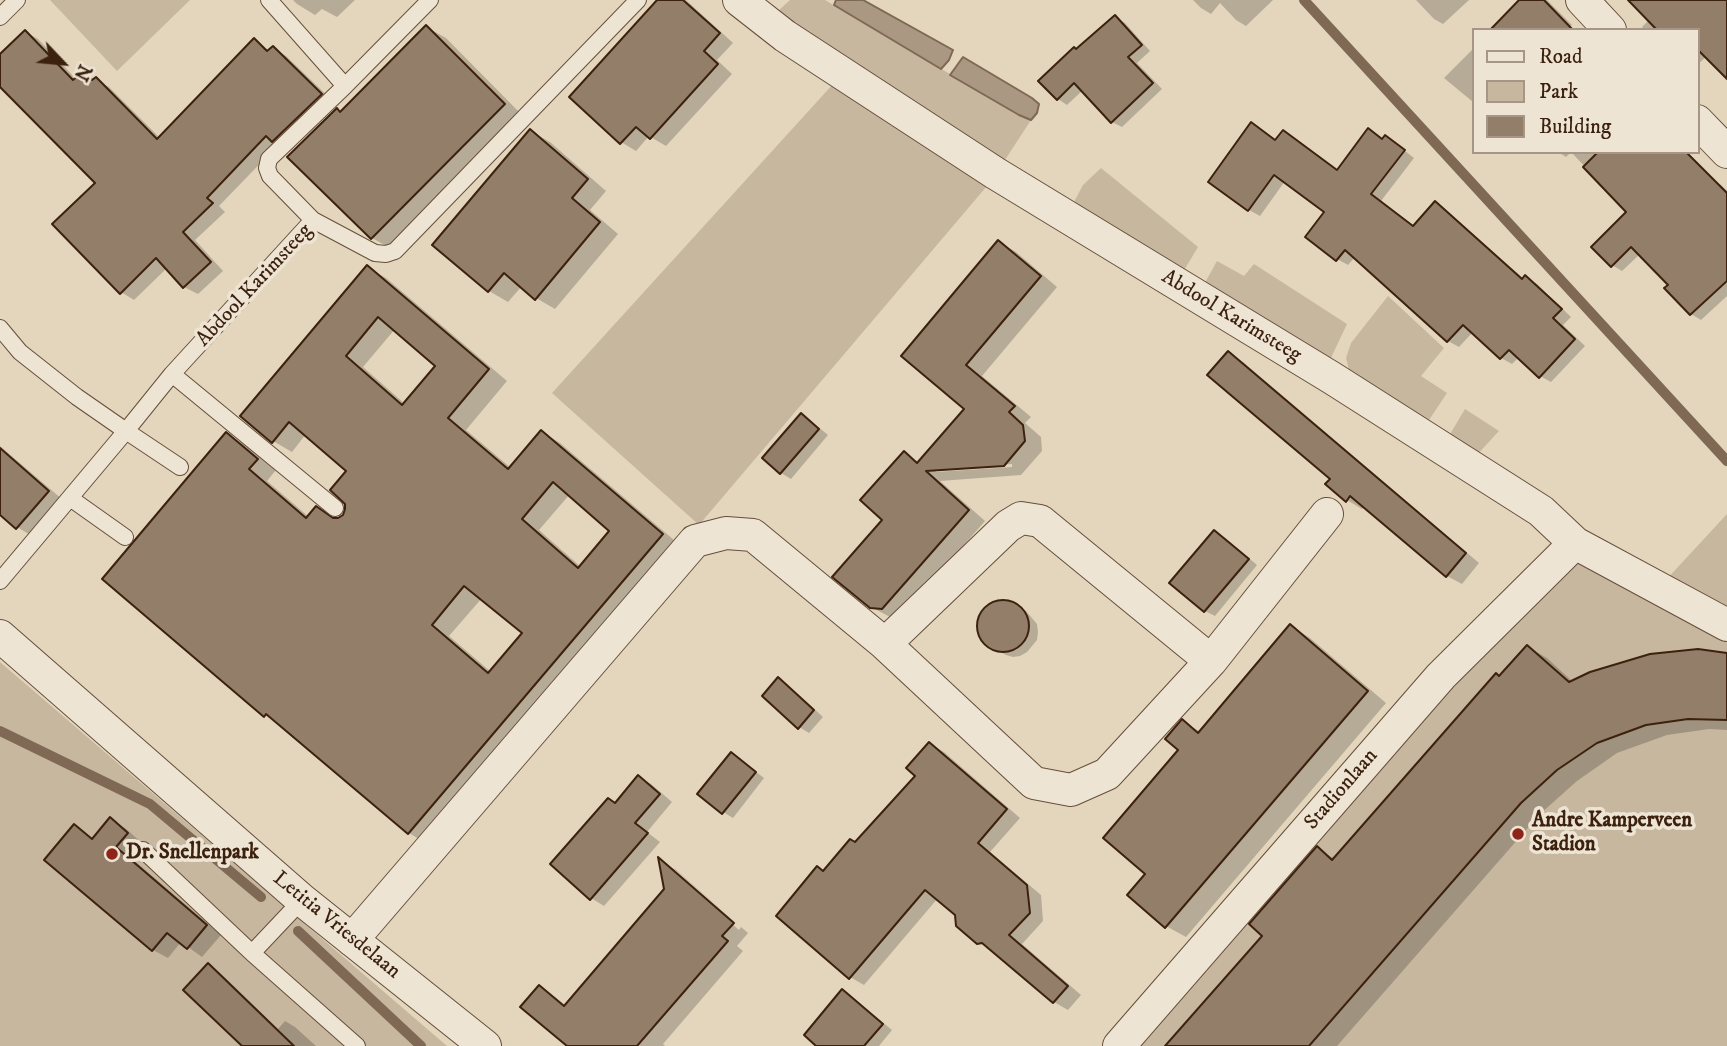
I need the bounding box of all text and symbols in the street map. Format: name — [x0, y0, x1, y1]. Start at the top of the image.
north arrow — [28, 28, 98, 98]
legend — [1472, 28, 1699, 154]
text: Road — [1539, 44, 1583, 70]
text: N — [69, 60, 96, 84]
text: Park — [1539, 79, 1578, 105]
text: Building — [1539, 114, 1611, 140]
street label: Abdool Karimsteeg — [192, 219, 318, 353]
street label: Abdool Karimsteeg — [1156, 265, 1306, 369]
street label: Stadionlaan — [1300, 744, 1384, 836]
place label: Andre Kamperveen Stadion — [1532, 809, 1692, 859]
marker: Andre Kamperveen Stadion — [1510, 826, 1526, 842]
place label: Dr. Snellenpark — [126, 841, 259, 867]
marker: Dr. Snellenpark — [104, 846, 120, 862]
street label: Letitia Vriesdelaan — [267, 867, 405, 985]

